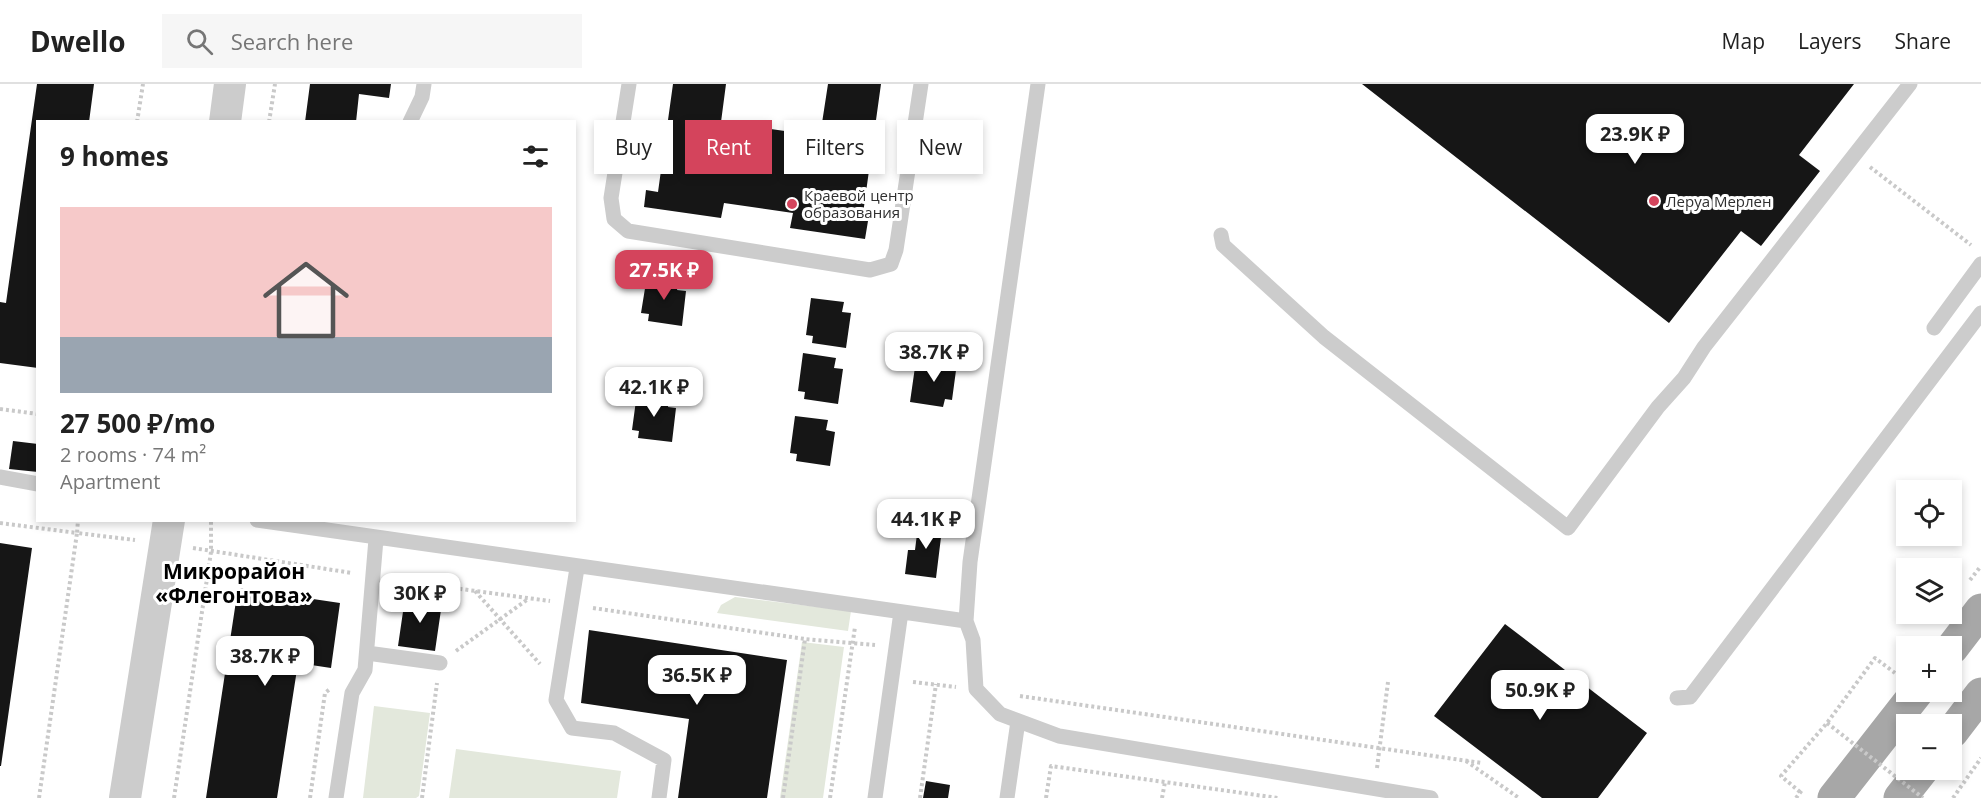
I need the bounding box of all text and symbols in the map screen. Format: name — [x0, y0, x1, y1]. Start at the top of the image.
search box — [162, 14, 582, 68]
text: Dwello — [30, 22, 126, 60]
icon: search — [183, 25, 216, 58]
text: Search here — [231, 26, 353, 56]
text: Map — [1722, 27, 1765, 55]
text: Layers — [1798, 27, 1862, 55]
text: Share — [1895, 27, 1951, 55]
pin: 23.9K ₽ — [1580, 114, 1690, 165]
chip: Buy — [594, 120, 673, 174]
chip: Rent — [685, 120, 772, 174]
chip: Filters — [784, 120, 885, 174]
chip: New — [897, 120, 983, 174]
text: 23.9K ₽ — [1600, 120, 1670, 147]
text: 9 homes — [60, 138, 169, 174]
icon: filters — [519, 140, 552, 173]
place label: Краевой центр образования — [804, 185, 914, 222]
place label: Леруа Мерлен — [1666, 191, 1771, 211]
marker: Леруа Мерлен — [1647, 194, 1661, 208]
marker: Краевой центр образования — [785, 197, 799, 211]
icon: home — [252, 246, 360, 354]
pin: 27.5K ₽ — [609, 250, 719, 301]
text: 27.5K ₽ — [629, 256, 699, 283]
pin: 38.7K ₽ — [879, 332, 989, 383]
text: 38.7K ₽ — [899, 338, 969, 365]
pin: 42.1K ₽ — [599, 367, 709, 418]
text: 42.1K ₽ — [619, 373, 689, 400]
text: 27 500 ₽/mo — [60, 405, 215, 441]
text: 2 rooms · 74 m² — [60, 441, 206, 468]
text: Apartment — [60, 468, 160, 495]
map controls — [1896, 480, 1962, 780]
button: locate — [1896, 480, 1962, 546]
pin: 44.1K ₽ — [871, 499, 981, 550]
text: 44.1K ₽ — [891, 505, 961, 532]
district label: Микрорайон «Флегонтова» — [155, 557, 313, 609]
button: layers — [1896, 558, 1962, 624]
pin: 30K ₽ — [378, 573, 462, 624]
text: 30K ₽ — [394, 579, 447, 606]
pin: 38.7K ₽ — [210, 636, 320, 687]
button: + — [1896, 636, 1962, 702]
text: 38.7K ₽ — [230, 642, 300, 669]
pin: 36.5K ₽ — [642, 655, 752, 706]
text: 36.5K ₽ — [662, 661, 732, 688]
pin: 50.9K ₽ — [1485, 670, 1595, 721]
text: 50.9K ₽ — [1505, 676, 1575, 703]
button: − — [1896, 714, 1962, 780]

